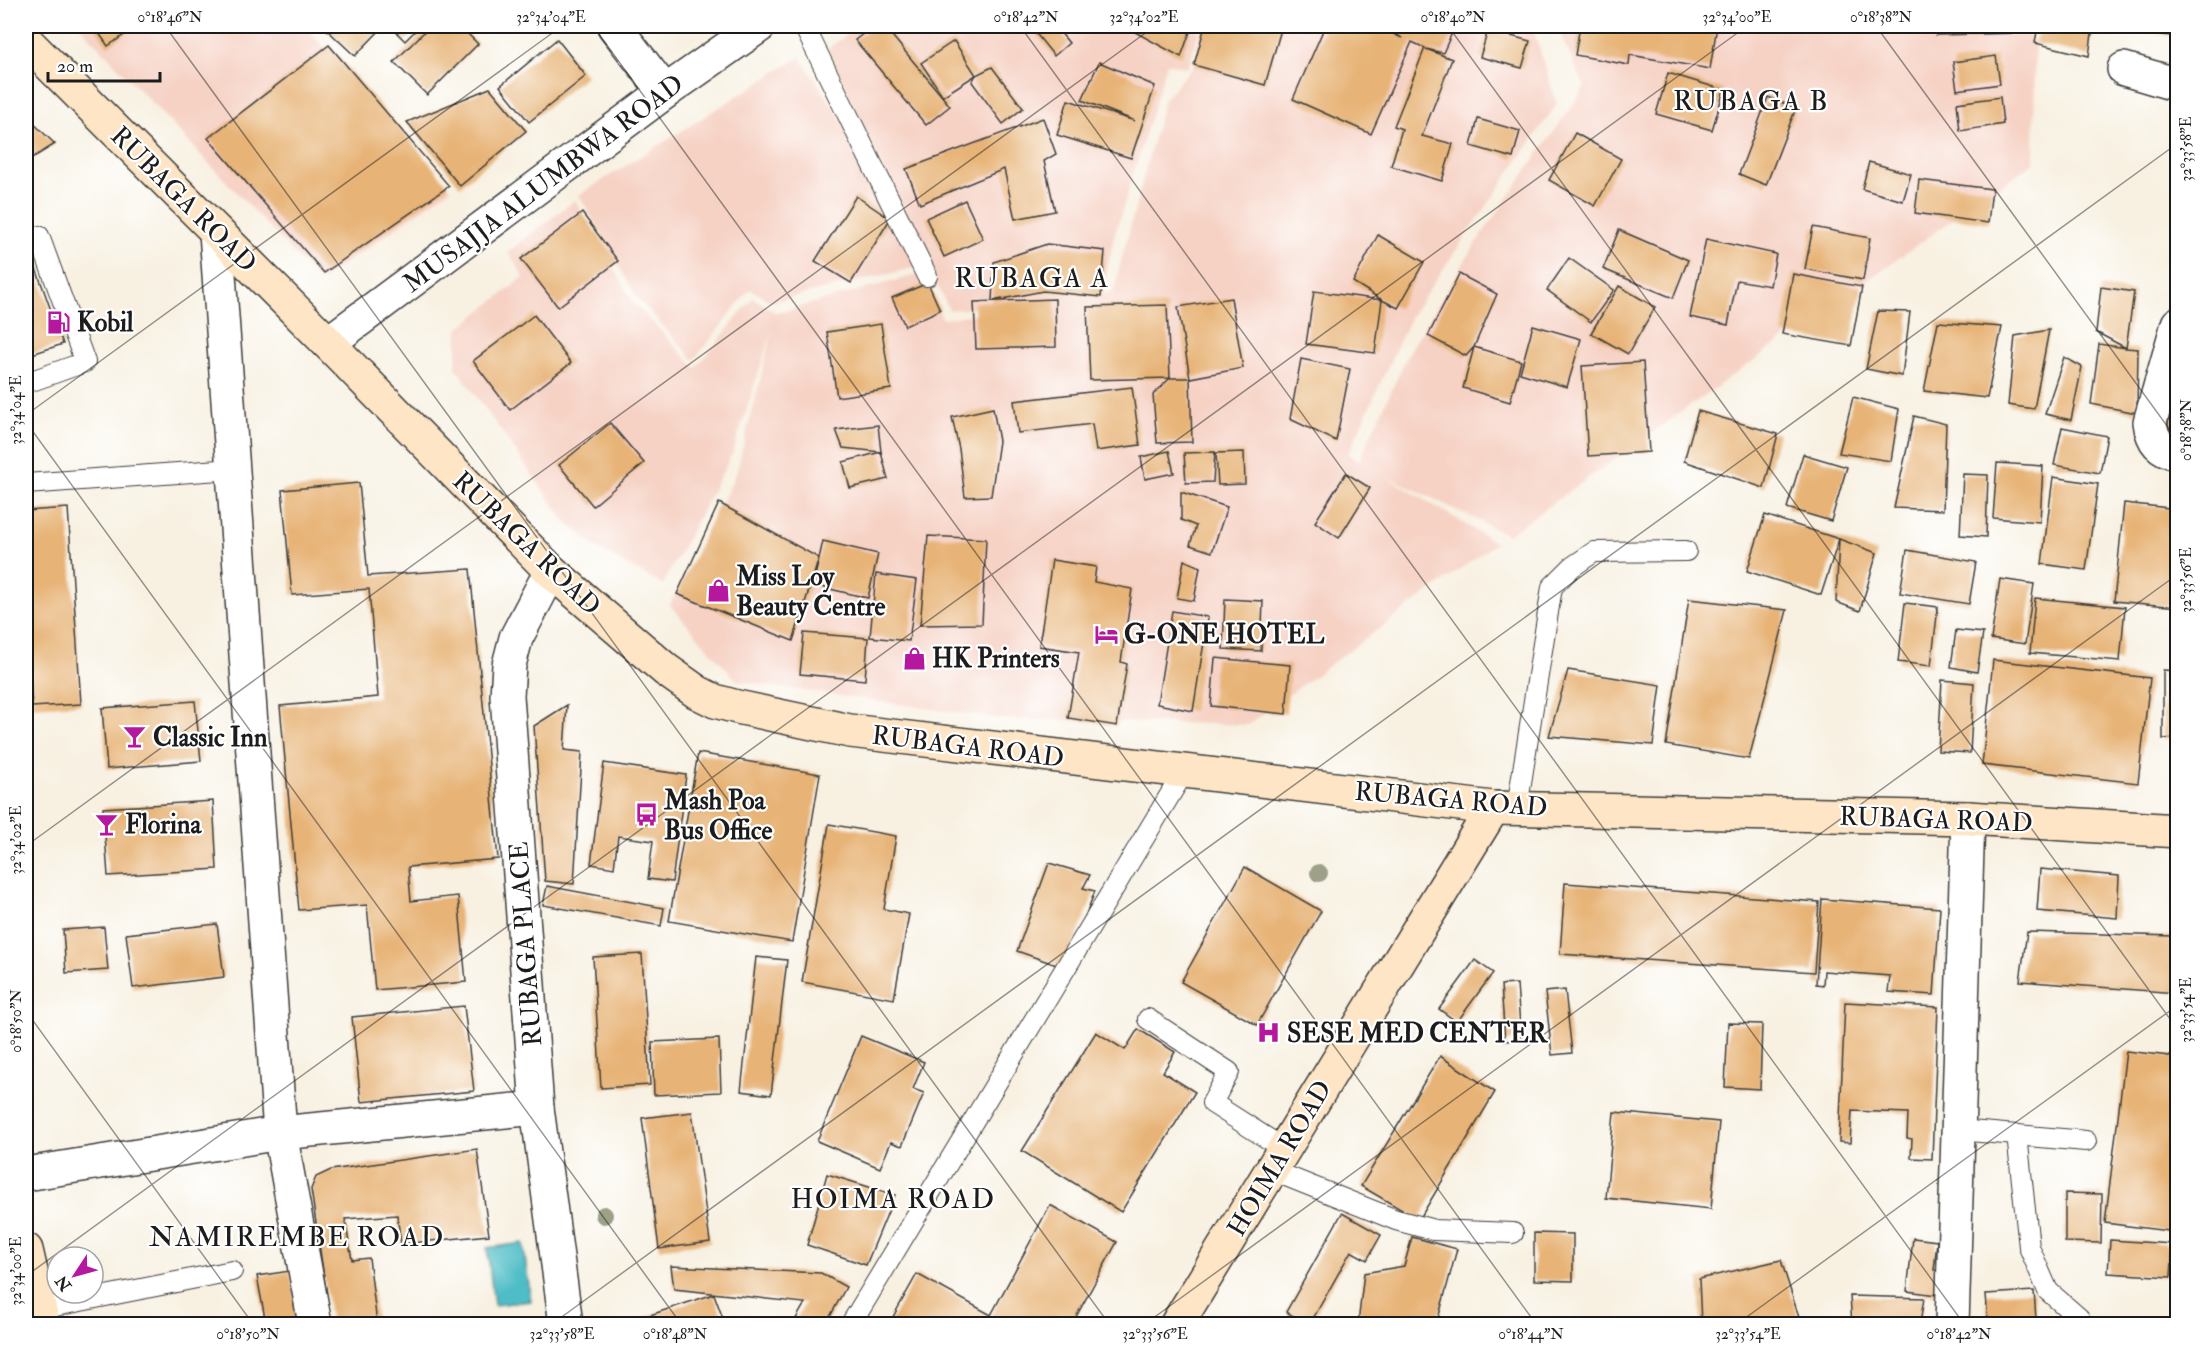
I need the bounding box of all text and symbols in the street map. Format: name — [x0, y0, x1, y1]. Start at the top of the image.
text: 0°18'46"N — [138, 8, 203, 27]
text: 32°34'04"E — [516, 8, 586, 27]
text: 0°18'42"N — [994, 8, 1059, 27]
text: 32°34'02"E — [1110, 8, 1179, 27]
text: 0°18'40"N — [1421, 8, 1486, 27]
text: 32°34'00"E — [1702, 8, 1772, 27]
text: 0°18'38"N — [1850, 8, 1913, 27]
scale bar — [48, 45, 160, 83]
text: 20 m — [57, 55, 93, 78]
street label: MUSAJJA ALUMBWA ROAD — [397, 68, 690, 300]
district label: RUBAGA B — [1673, 84, 1829, 119]
text: 32°33'58"E — [2177, 116, 2196, 182]
street label: RUBAGA ROAD — [104, 120, 263, 279]
district label: RUBAGA A — [954, 261, 1110, 296]
place label: Kobil — [77, 307, 134, 339]
fuel station icon: Kobil — [46, 309, 72, 335]
text: 32°34'04"E — [7, 375, 26, 445]
text: 0°18'38"N — [2177, 398, 2196, 461]
street label: RUBAGA ROAD — [446, 465, 607, 622]
text: 32°33'56"E — [2177, 547, 2196, 613]
place label: Miss Loy Beauty Centre — [735, 561, 886, 624]
shop icon: Miss Loy Beauty Centre — [705, 578, 731, 604]
place label: G-ONE HOTEL — [1124, 619, 1324, 651]
hotel icon: G-ONE HOTEL — [1093, 621, 1119, 647]
place label: HK Printers — [932, 643, 1060, 675]
shop icon: HK Printers — [901, 645, 927, 671]
street label: RUBAGA ROAD — [870, 719, 1066, 775]
place label: Classic Inn — [153, 722, 268, 754]
bar icon: Classic Inn — [122, 724, 148, 750]
street label: RUBAGA ROAD — [1353, 776, 1549, 824]
place label: Mash Poa Bus Office — [663, 785, 772, 847]
street label: RUBAGA ROAD — [1839, 801, 2033, 839]
bus stop icon: Mash Poa Bus Office — [633, 802, 659, 828]
text: 32°34'02"E — [7, 805, 26, 874]
place label: Florina — [125, 809, 202, 841]
bar icon: Florina — [94, 811, 120, 837]
street label: RUBAGA PLACE — [503, 840, 549, 1047]
text: 32°33'54"E — [2177, 977, 2196, 1043]
text: 0°18'50"N — [7, 989, 26, 1053]
place label: SESE MED CENTER — [1287, 1018, 1549, 1050]
hospital icon: SESE MED CENTER — [1256, 1020, 1282, 1046]
street label: HOIMA ROAD — [1221, 1075, 1339, 1242]
district label: HOIMA ROAD — [791, 1182, 995, 1217]
district label: NAMIREMBE ROAD — [149, 1220, 445, 1255]
text: 32°34'00"E — [7, 1236, 26, 1306]
north arrow — [45, 1245, 105, 1305]
text: N — [51, 1271, 77, 1296]
text: 0°18'50"N — [216, 1325, 280, 1344]
text: 32°33'58"E — [530, 1325, 595, 1344]
text: 0°18'48"N — [643, 1325, 708, 1344]
text: 32°33'56"E — [1122, 1325, 1188, 1344]
text: 0°18'44"N — [1498, 1325, 1564, 1344]
text: 32°33'54"E — [1715, 1325, 1781, 1344]
text: 0°18'42"N — [1927, 1325, 1992, 1344]

